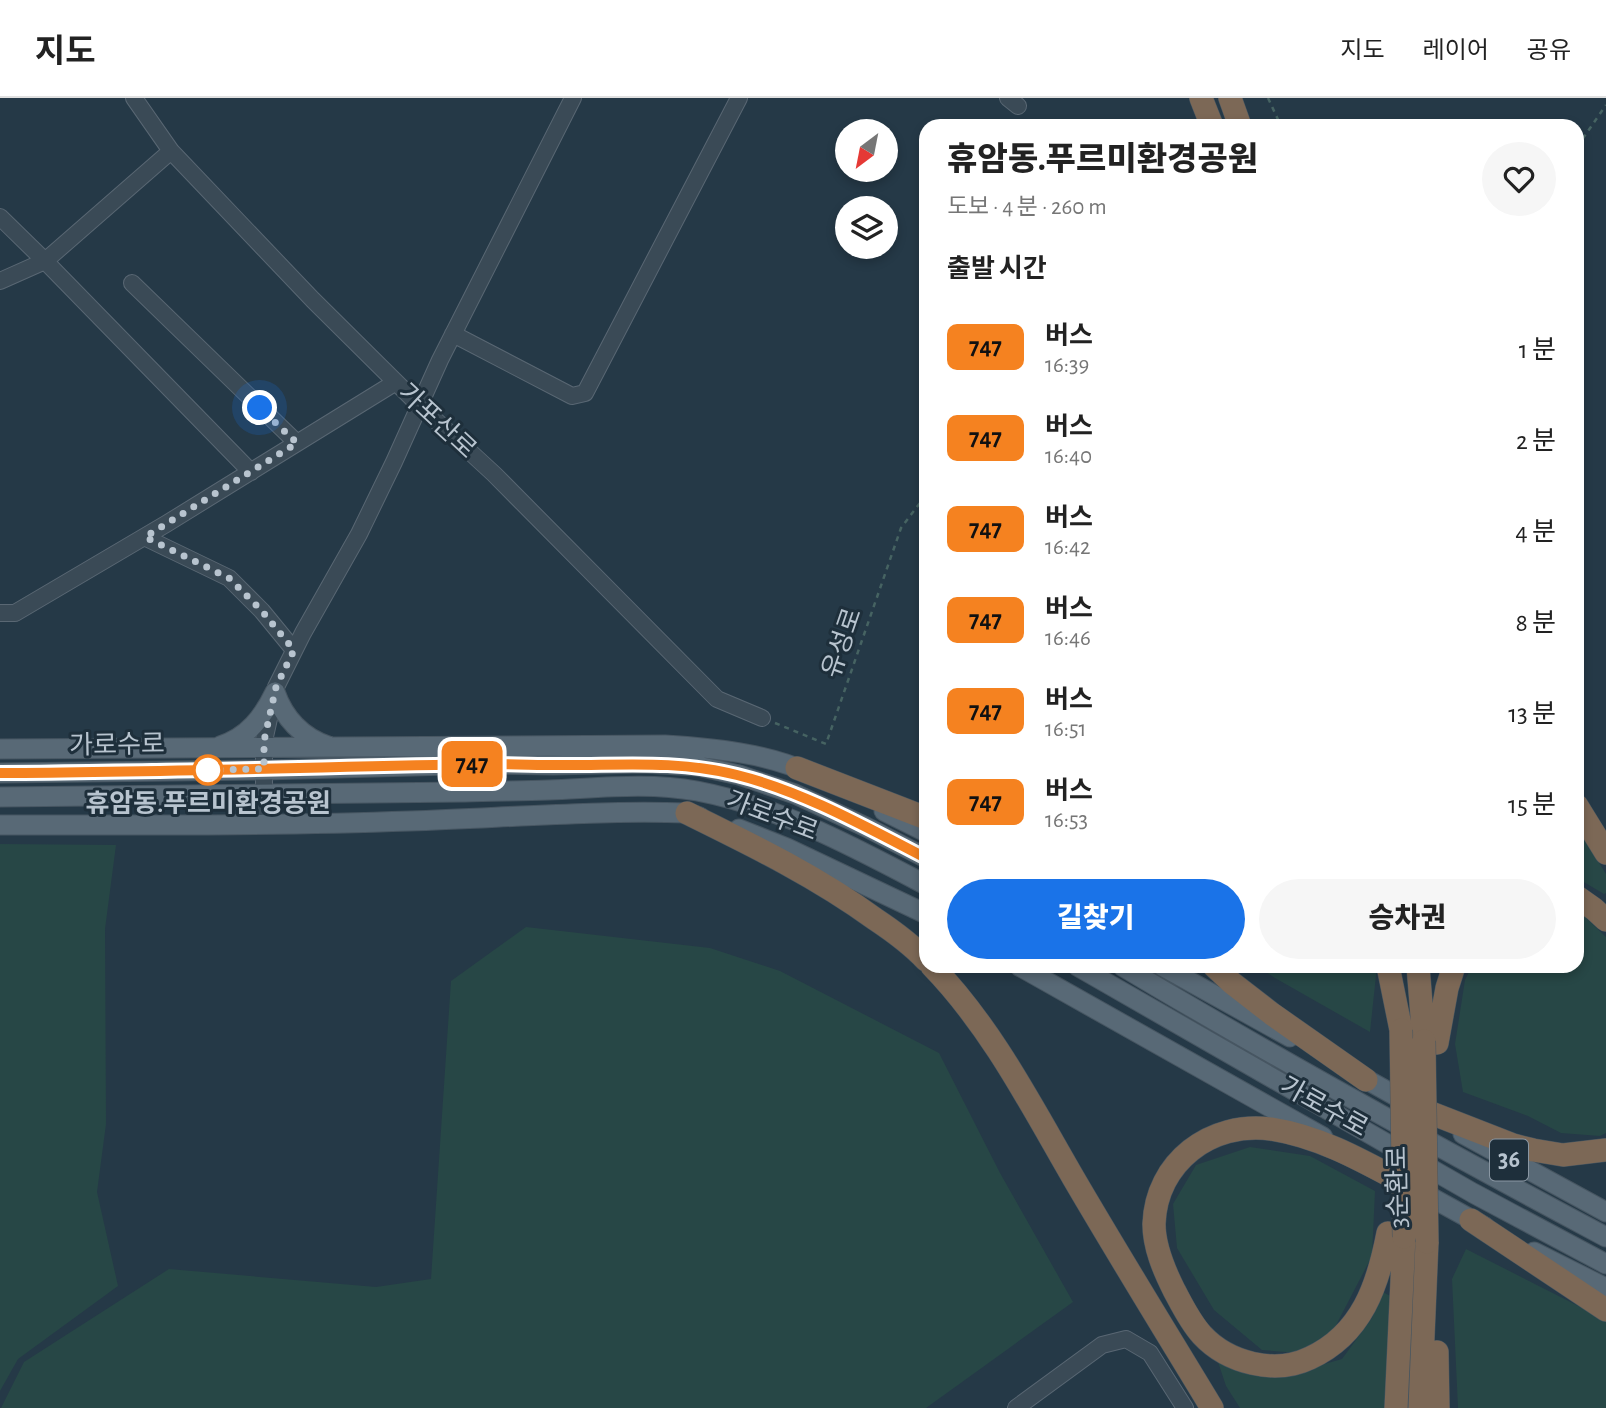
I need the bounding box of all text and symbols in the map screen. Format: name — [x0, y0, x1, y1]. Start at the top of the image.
text: 지도 — [35, 36, 96, 69]
text: 지도 — [1340, 39, 1385, 63]
text: 레이어 — [1423, 39, 1489, 63]
text: 공유 — [1527, 39, 1571, 63]
north arrow — [835, 119, 898, 182]
map controls — [835, 119, 898, 259]
button: heart — [1482, 142, 1556, 216]
text: 휴암동.푸르미환경공원 — [947, 144, 1258, 177]
button: layers — [835, 196, 898, 259]
text: 도보 · 4 분 · 260 m — [947, 196, 1107, 219]
text: 출발 시간 — [947, 256, 1047, 282]
text: 버스 — [1045, 323, 1093, 349]
text: 747 — [969, 335, 1002, 359]
text: 1 분 — [1519, 337, 1556, 363]
text: 16:39 — [1045, 354, 1089, 377]
street label: 가포산로 — [393, 378, 482, 463]
your location — [242, 390, 277, 425]
text: 버스 — [1045, 414, 1093, 440]
text: 747 — [969, 426, 1002, 450]
text: 2 분 — [1516, 428, 1556, 454]
text: 16:40 — [1045, 445, 1092, 468]
text: 버스 — [1045, 505, 1093, 531]
text: 747 — [969, 517, 1002, 541]
text: 4 분 — [1515, 519, 1556, 545]
text: 16:42 — [1045, 536, 1091, 559]
text: 버스 — [1045, 596, 1093, 622]
street label: 유성로 — [817, 605, 866, 681]
text: 747 — [969, 608, 1002, 632]
text: 8 분 — [1515, 610, 1556, 636]
text: 16:46 — [1045, 627, 1091, 650]
text: 버스 — [1045, 687, 1093, 713]
text: 747 — [969, 699, 1002, 723]
text: 13 분 — [1508, 701, 1556, 727]
text: 16:51 — [1045, 718, 1087, 741]
street label: 가로수로 — [69, 730, 165, 759]
line badge: 747 — [432, 741, 512, 787]
text: 747 — [456, 752, 488, 776]
marker: 휴암동.푸르미환경공원 — [193, 755, 223, 785]
text: 버스 — [1045, 778, 1093, 804]
street label: 가로수로 — [723, 786, 822, 845]
place label: 휴암동.푸르미환경공원 — [85, 789, 331, 817]
text: 747 — [969, 790, 1002, 814]
text: 15 분 — [1508, 792, 1556, 818]
text: 16:53 — [1045, 809, 1088, 832]
button: 길찾기 — [947, 879, 1245, 959]
button: 승차권 — [1259, 879, 1556, 959]
street label: 가로수로 — [1276, 1072, 1373, 1142]
road number: 36 — [1490, 1140, 1528, 1180]
street label: 3순환로 — [1383, 1146, 1412, 1228]

